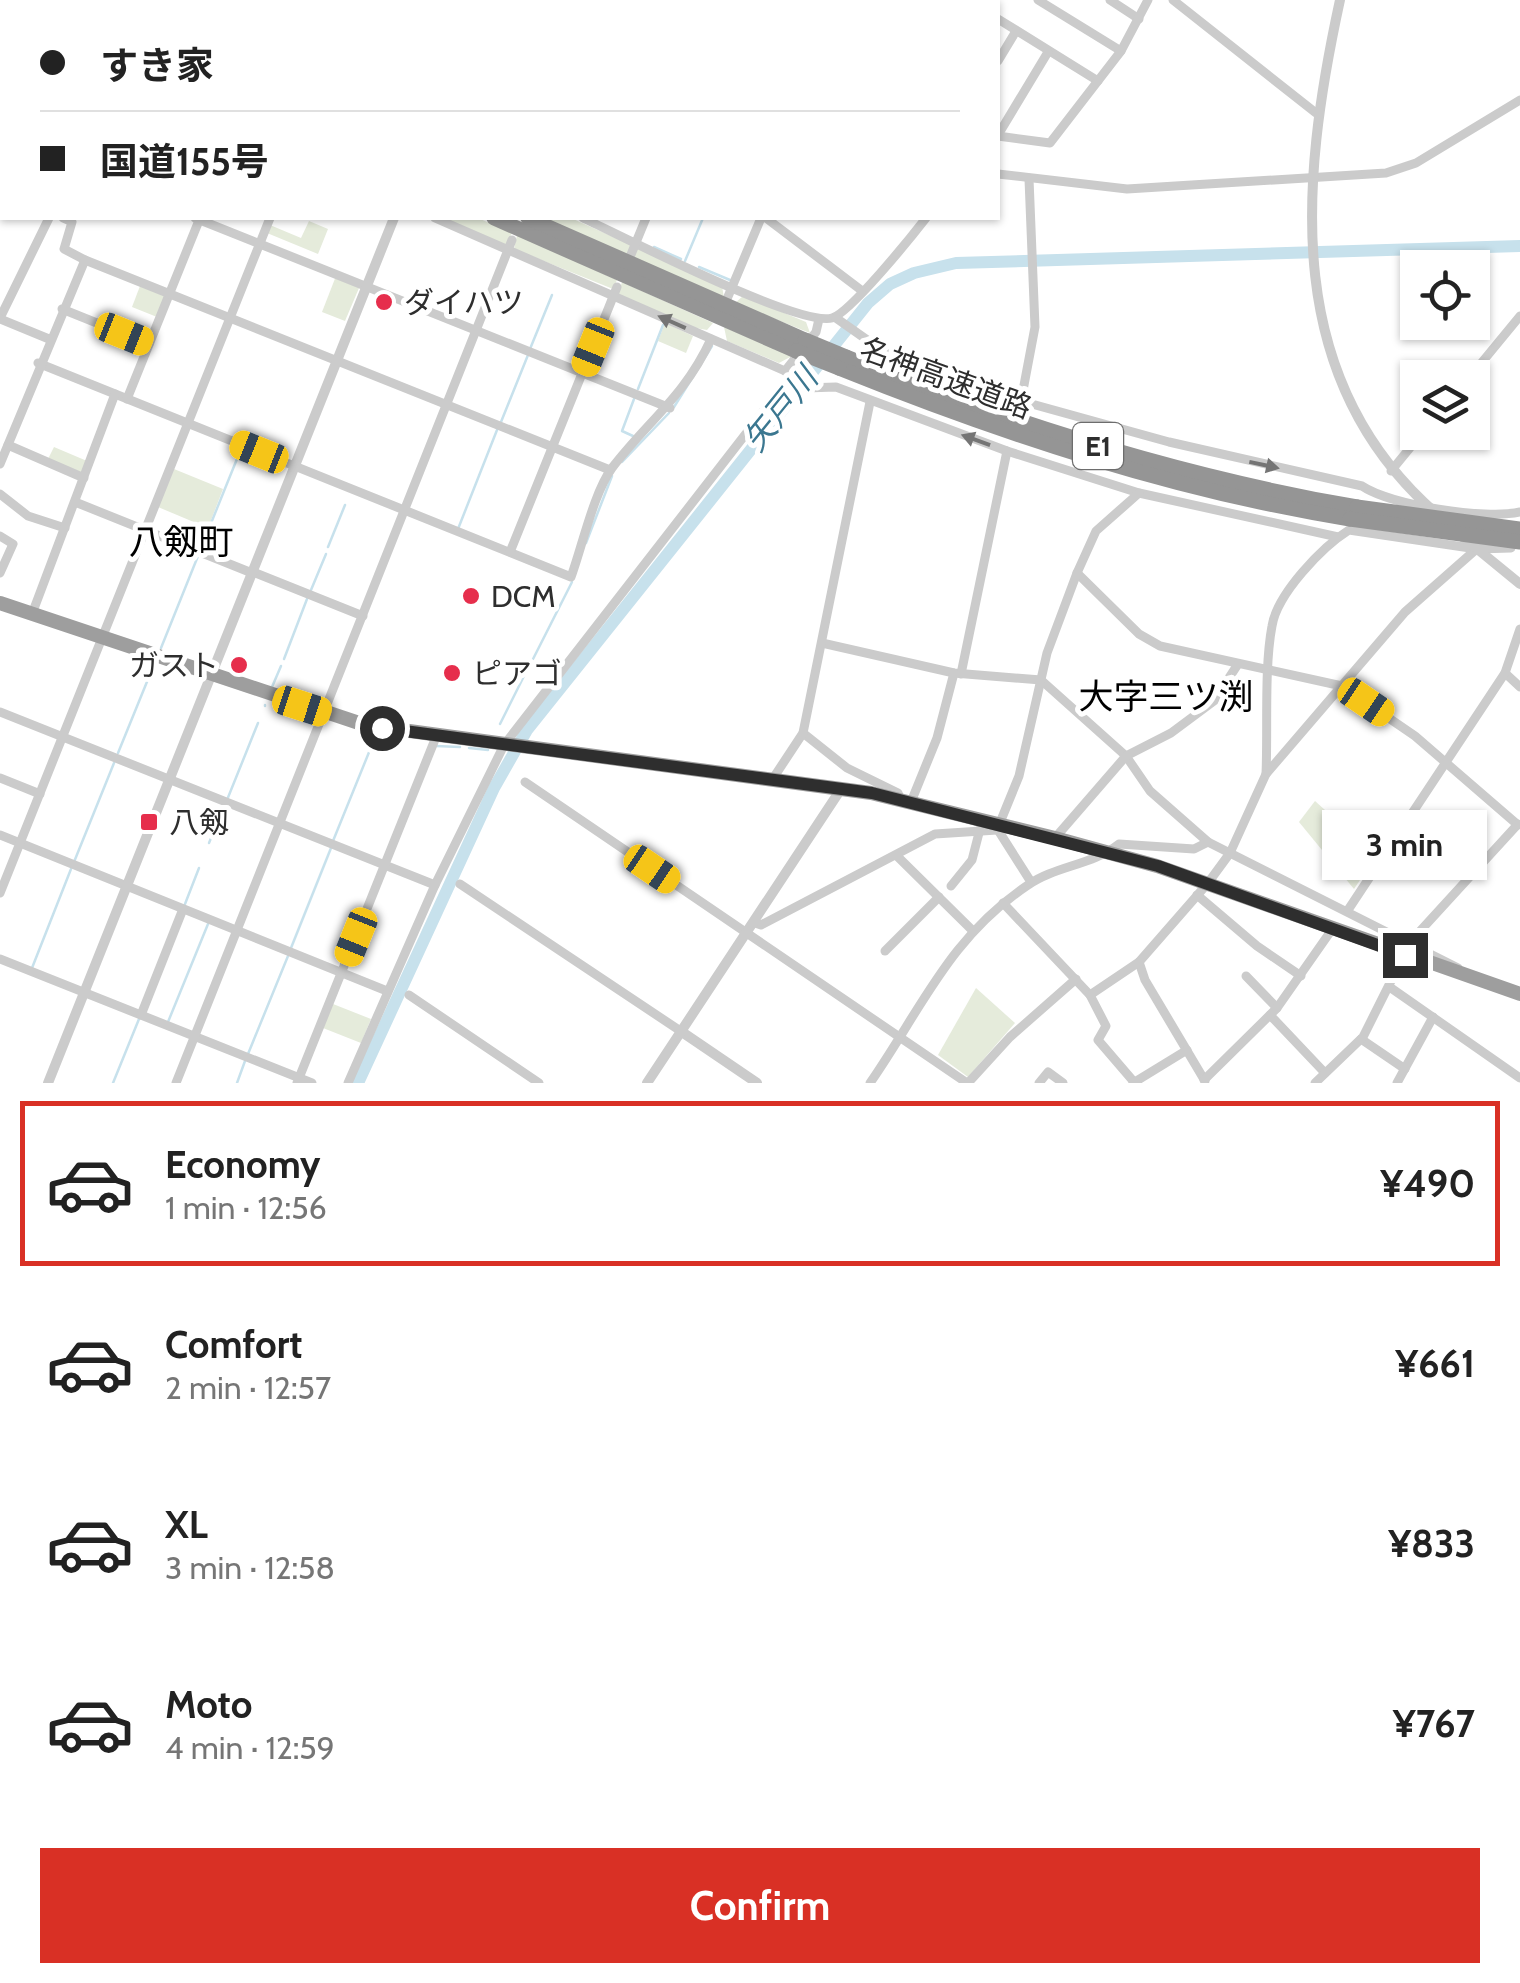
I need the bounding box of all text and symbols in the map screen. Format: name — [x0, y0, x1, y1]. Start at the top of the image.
text: すき家 — [100, 42, 214, 89]
text: 国道155号 — [100, 138, 269, 185]
map controls — [1400, 250, 1490, 450]
button: locate — [1400, 250, 1490, 340]
place label: ダイハツ — [404, 284, 523, 321]
marker: ダイハツ — [373, 291, 395, 313]
car — [91, 309, 157, 359]
car — [568, 314, 618, 380]
one-way arrow — [657, 314, 687, 330]
street label: 名神高速道路 — [855, 330, 1037, 426]
water label: 矢戸川 — [735, 357, 827, 459]
button: layers — [1400, 360, 1490, 450]
road number: E1 — [1073, 423, 1123, 469]
car — [226, 427, 292, 477]
one-way arrow — [961, 432, 991, 447]
one-way arrow — [1249, 458, 1280, 473]
district label: 八剱町 — [128, 520, 234, 563]
place label: DCM — [491, 578, 556, 615]
marker: DCM — [460, 585, 482, 607]
place label: ガスト — [129, 647, 219, 684]
marker: ガスト — [228, 654, 250, 676]
place label: ピアゴ — [472, 655, 562, 692]
marker: ピアゴ — [441, 662, 463, 684]
car — [1333, 673, 1399, 731]
district label: 大字三ツ渕 — [1078, 675, 1254, 718]
car — [269, 682, 335, 730]
route start — [360, 706, 405, 751]
place label: 八剱 — [169, 804, 229, 841]
callout: 3 min — [1322, 810, 1488, 880]
marker: 八剱 — [138, 811, 160, 833]
text: 3 min — [1366, 825, 1443, 864]
car — [619, 840, 685, 898]
car — [331, 904, 381, 970]
route end — [1383, 933, 1428, 978]
icon: car — [45, 1139, 135, 1229]
text: Economy — [165, 1141, 320, 1188]
text: ¥490 — [1380, 1160, 1475, 1207]
text: 1 min · 12:56 — [165, 1188, 327, 1227]
icon: car — [45, 1319, 135, 1409]
text: Comfort — [165, 1321, 302, 1368]
text: ¥661 — [1395, 1340, 1475, 1387]
text: 2 min · 12:57 — [165, 1368, 331, 1407]
icon: car — [45, 1499, 135, 1589]
text: XL — [165, 1501, 208, 1548]
text: ¥833 — [1388, 1520, 1475, 1567]
text: 3 min · 12:58 — [165, 1548, 335, 1587]
icon: car — [45, 1679, 135, 1769]
text: Moto — [165, 1681, 252, 1728]
text: ¥767 — [1393, 1700, 1475, 1747]
text: 4 min · 12:59 — [165, 1728, 335, 1767]
button: Confirm — [40, 1848, 1480, 1963]

